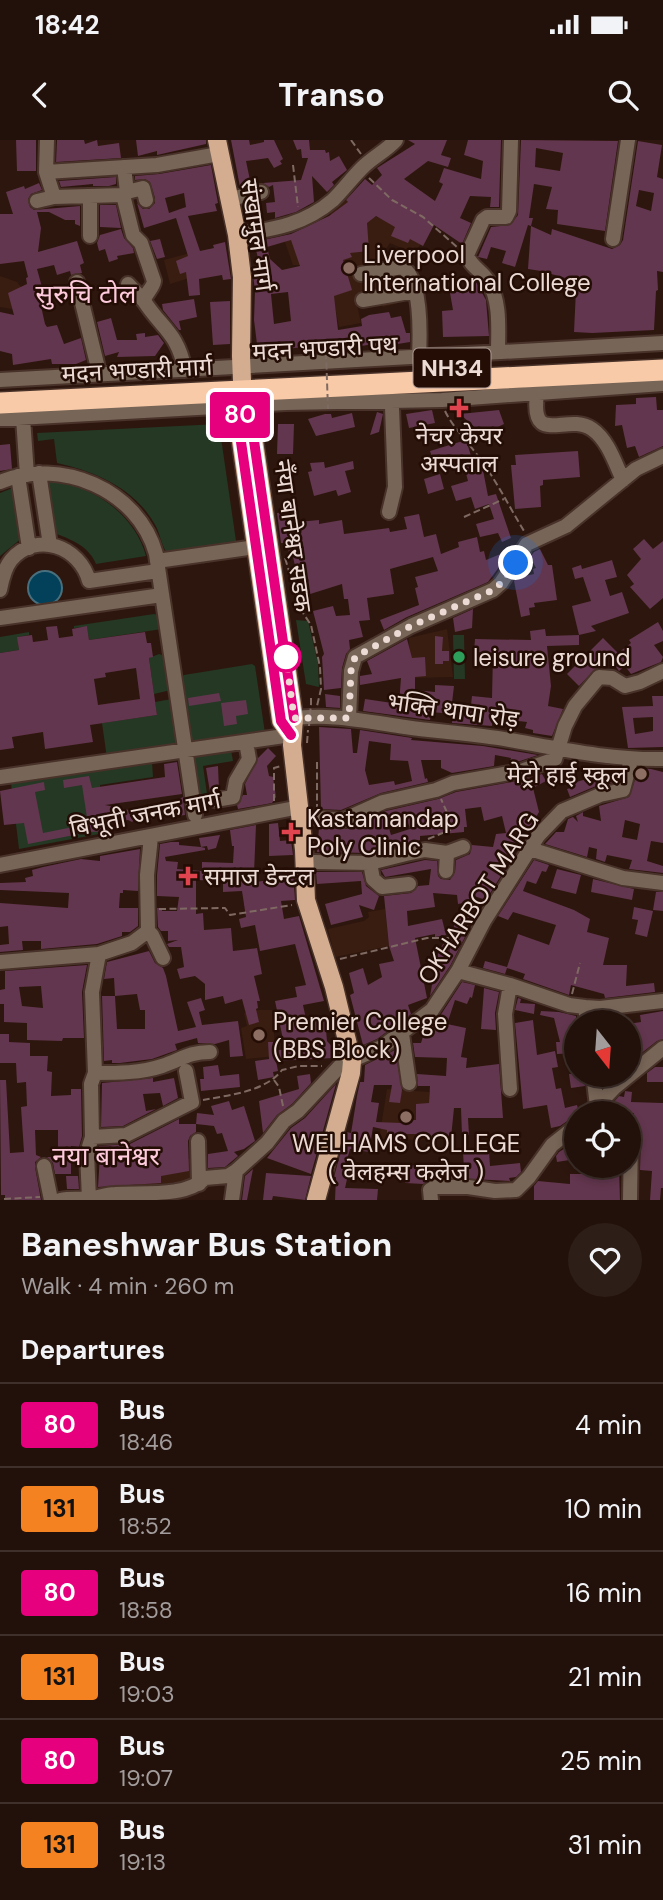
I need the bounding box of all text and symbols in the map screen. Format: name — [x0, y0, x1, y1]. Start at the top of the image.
text: 18:42 — [35, 8, 99, 42]
text: Transo — [278, 74, 385, 116]
icon: back — [21, 76, 59, 114]
icon: search — [604, 76, 642, 114]
street label: संखामुल मार्ग — [234, 177, 280, 294]
place label: Liverpool International College — [363, 239, 591, 298]
marker: Liverpool International College — [341, 260, 357, 276]
district label: सुरुचि टोल — [36, 277, 137, 311]
street label: मदन भण्डारी पथ — [252, 329, 399, 367]
road number: NH34 — [414, 348, 490, 387]
street label: मदन भण्डारी मार्ग — [61, 351, 214, 389]
line badge: 80 — [208, 392, 272, 438]
marker: नेचर केयर अस्पताल — [449, 398, 469, 418]
text: 80 — [224, 399, 256, 430]
place label: नेचर केयर अस्पताल — [416, 420, 504, 479]
street label: नँया बानेश्वर सडक — [267, 458, 319, 615]
your location — [498, 545, 533, 580]
unlabelled marker — [271, 642, 301, 672]
place label: leisure ground — [473, 642, 631, 673]
marker: leisure ground — [451, 649, 467, 665]
street label: भक्ति थापा रोड़ — [385, 685, 522, 735]
place label: मेट्रो हाई स्कूल — [507, 759, 628, 790]
marker: मेट्रो हाई स्कूल — [633, 766, 649, 782]
street label: बिभूती जनक मार्ग — [67, 784, 224, 844]
place label: Kastamandap Poly Clinic — [307, 803, 459, 862]
street label: OKHARBOT MARG — [411, 806, 545, 990]
marker: Kastamandap Poly Clinic — [281, 822, 301, 842]
place label: समाज डेन्टल — [204, 861, 314, 892]
marker: समाज डेन्टल — [178, 866, 198, 886]
place label: Premier College (BBS Block) — [273, 1006, 447, 1065]
north arrow — [564, 1010, 640, 1087]
map controls — [564, 1010, 641, 1178]
marker: Premier College (BBS Block) — [251, 1027, 267, 1043]
button: locate — [564, 1101, 641, 1178]
marker: WELHAMS COLLEGE ( वेलहम्स कलेज ) — [398, 1109, 414, 1125]
place label: WELHAMS COLLEGE ( वेलहम्स कलेज ) — [292, 1128, 520, 1187]
district label: नया बानेश्वर — [52, 1139, 161, 1173]
text: Baneshwar Bus Station — [21, 1223, 392, 1266]
button: heart — [568, 1223, 642, 1297]
text: Walk · 4 min · 260 m — [21, 1271, 234, 1301]
text: Departures — [21, 1333, 165, 1367]
text: Bus — [119, 1393, 165, 1427]
text: 4 min — [575, 1408, 642, 1442]
text: 80 — [43, 1409, 76, 1440]
text: 18:46 — [119, 1427, 173, 1457]
text: Bus — [119, 1477, 165, 1511]
text: 10 min — [565, 1492, 642, 1526]
text: 131 — [44, 1493, 75, 1524]
text: 18:52 — [119, 1511, 172, 1541]
text: Bus — [119, 1561, 165, 1595]
text: 16 min — [566, 1576, 642, 1610]
text: 80 — [43, 1577, 76, 1608]
text: 18:58 — [119, 1595, 173, 1625]
text: Bus — [119, 1645, 165, 1679]
text: 21 min — [568, 1660, 642, 1694]
text: 131 — [44, 1661, 75, 1692]
text: 19:03 — [119, 1679, 175, 1709]
text: Bus — [119, 1729, 165, 1763]
text: 25 min — [560, 1744, 642, 1778]
text: 80 — [43, 1745, 76, 1776]
text: 19:07 — [119, 1763, 173, 1793]
text: Bus — [119, 1813, 165, 1847]
text: 31 min — [568, 1828, 642, 1862]
text: 131 — [44, 1829, 75, 1860]
text: 19:13 — [119, 1847, 166, 1877]

